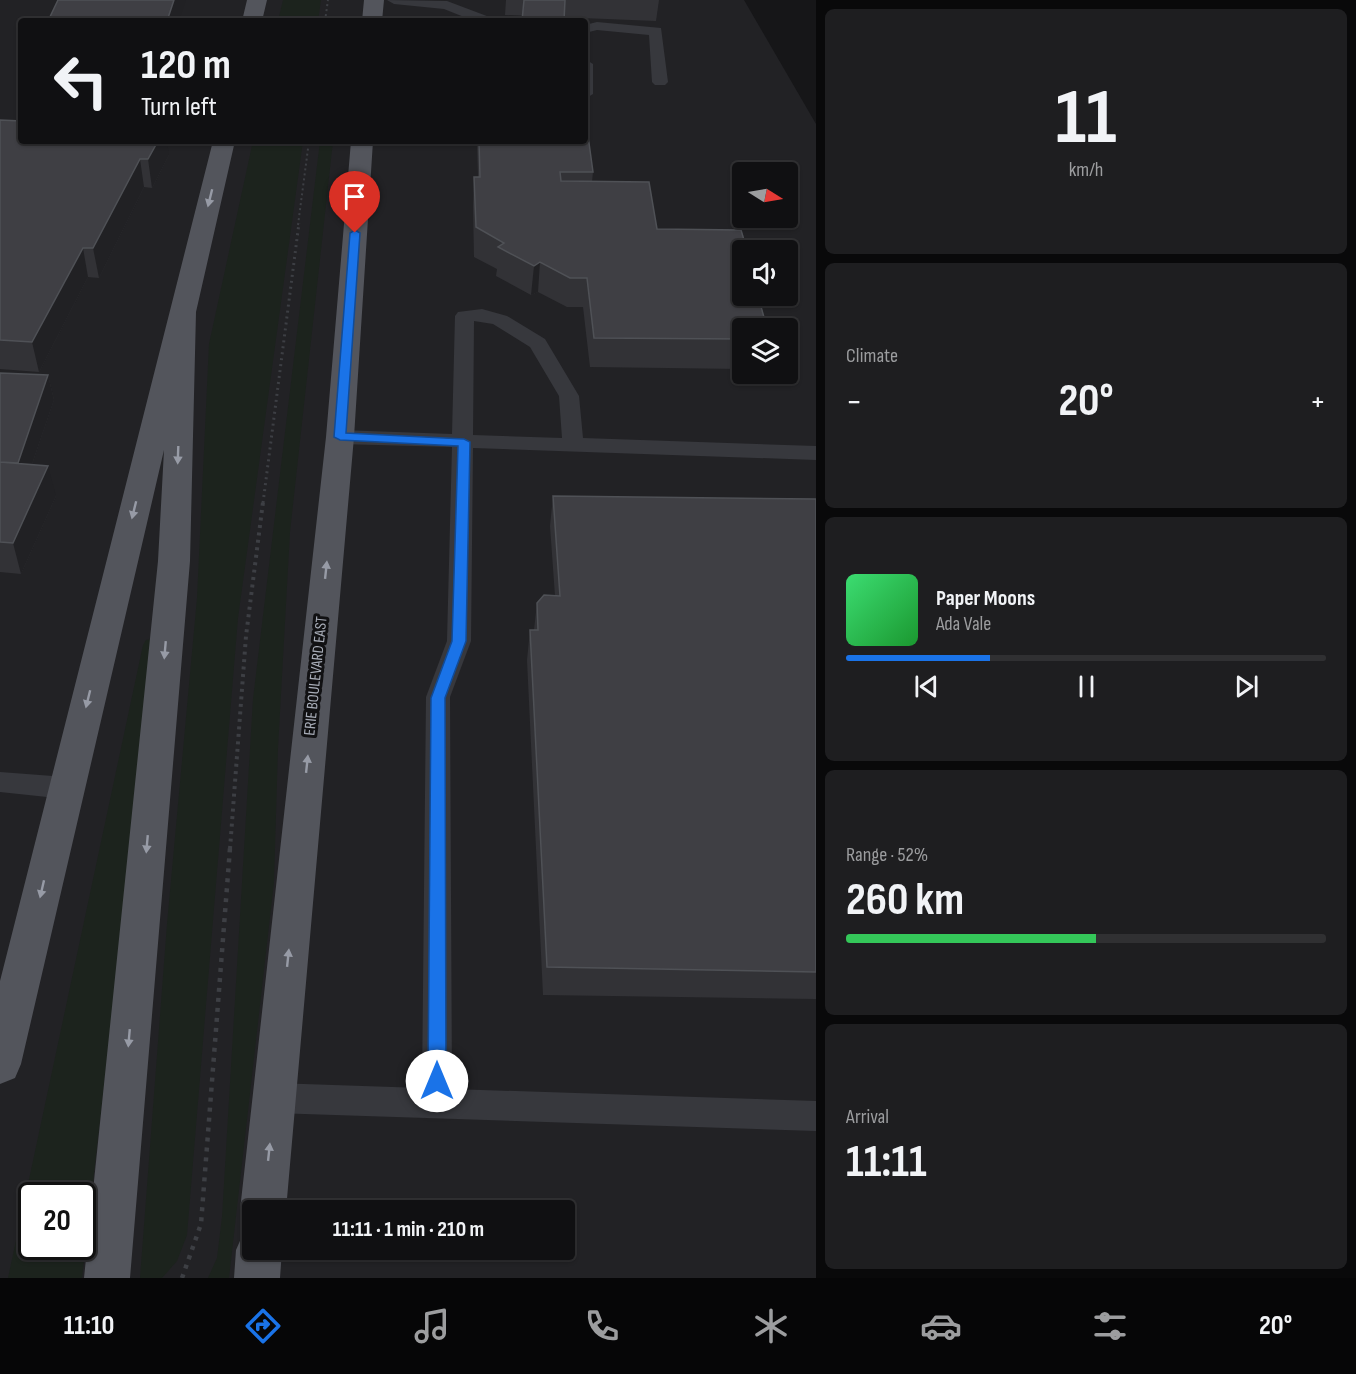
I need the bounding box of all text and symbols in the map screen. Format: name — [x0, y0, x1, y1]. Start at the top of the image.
text: 120 m — [141, 40, 231, 91]
icon: left — [42, 42, 120, 120]
text: 11 — [1055, 72, 1117, 165]
text: Turn left — [141, 91, 217, 123]
text: km/h — [1069, 158, 1103, 182]
north arrow — [732, 162, 798, 228]
map controls — [732, 162, 798, 384]
pin — [329, 171, 380, 233]
icon: arrive — [338, 180, 371, 213]
one-way arrow — [205, 189, 215, 207]
button: sound — [732, 240, 798, 306]
button: layers — [732, 318, 798, 384]
text: Climate — [846, 344, 898, 368]
text: 20° — [1058, 374, 1114, 429]
text: − — [846, 382, 862, 422]
text: + — [1310, 382, 1326, 422]
one-way arrow — [173, 446, 182, 465]
one-way arrow — [129, 501, 139, 519]
one-way arrow — [321, 561, 331, 580]
text: Paper Moons — [936, 585, 1035, 612]
text: Ada Vale — [936, 612, 991, 636]
street label: ERIE BOULEVARD EAST — [300, 615, 332, 737]
one-way arrow — [160, 640, 170, 659]
icon: previous — [910, 670, 943, 703]
icon: pause — [1070, 670, 1103, 703]
icon: next — [1230, 670, 1263, 703]
one-way arrow — [82, 690, 92, 708]
one-way arrow — [302, 755, 312, 774]
one-way arrow — [142, 834, 152, 853]
text: Range · 52% — [846, 843, 928, 867]
text: 260 km — [846, 873, 964, 928]
one-way arrow — [36, 879, 46, 898]
one-way arrow — [283, 949, 293, 968]
one-way arrow — [124, 1028, 134, 1047]
position arrow — [405, 1049, 469, 1113]
text: Arrival — [846, 1105, 889, 1129]
text: 11:11 — [846, 1135, 927, 1190]
one-way arrow — [264, 1143, 274, 1162]
speed limit sign: 20 — [18, 1182, 96, 1260]
text: 11:11 · 1 min · 210 m — [333, 1216, 484, 1243]
icon: directions — [242, 1305, 284, 1347]
icon: music — [411, 1305, 453, 1347]
icon: phone — [581, 1305, 623, 1347]
icon: climate — [750, 1305, 792, 1347]
icon: car — [920, 1305, 962, 1347]
icon: filters — [1089, 1305, 1131, 1347]
text: 11:10 — [64, 1310, 114, 1342]
text: 20° — [1259, 1310, 1292, 1342]

